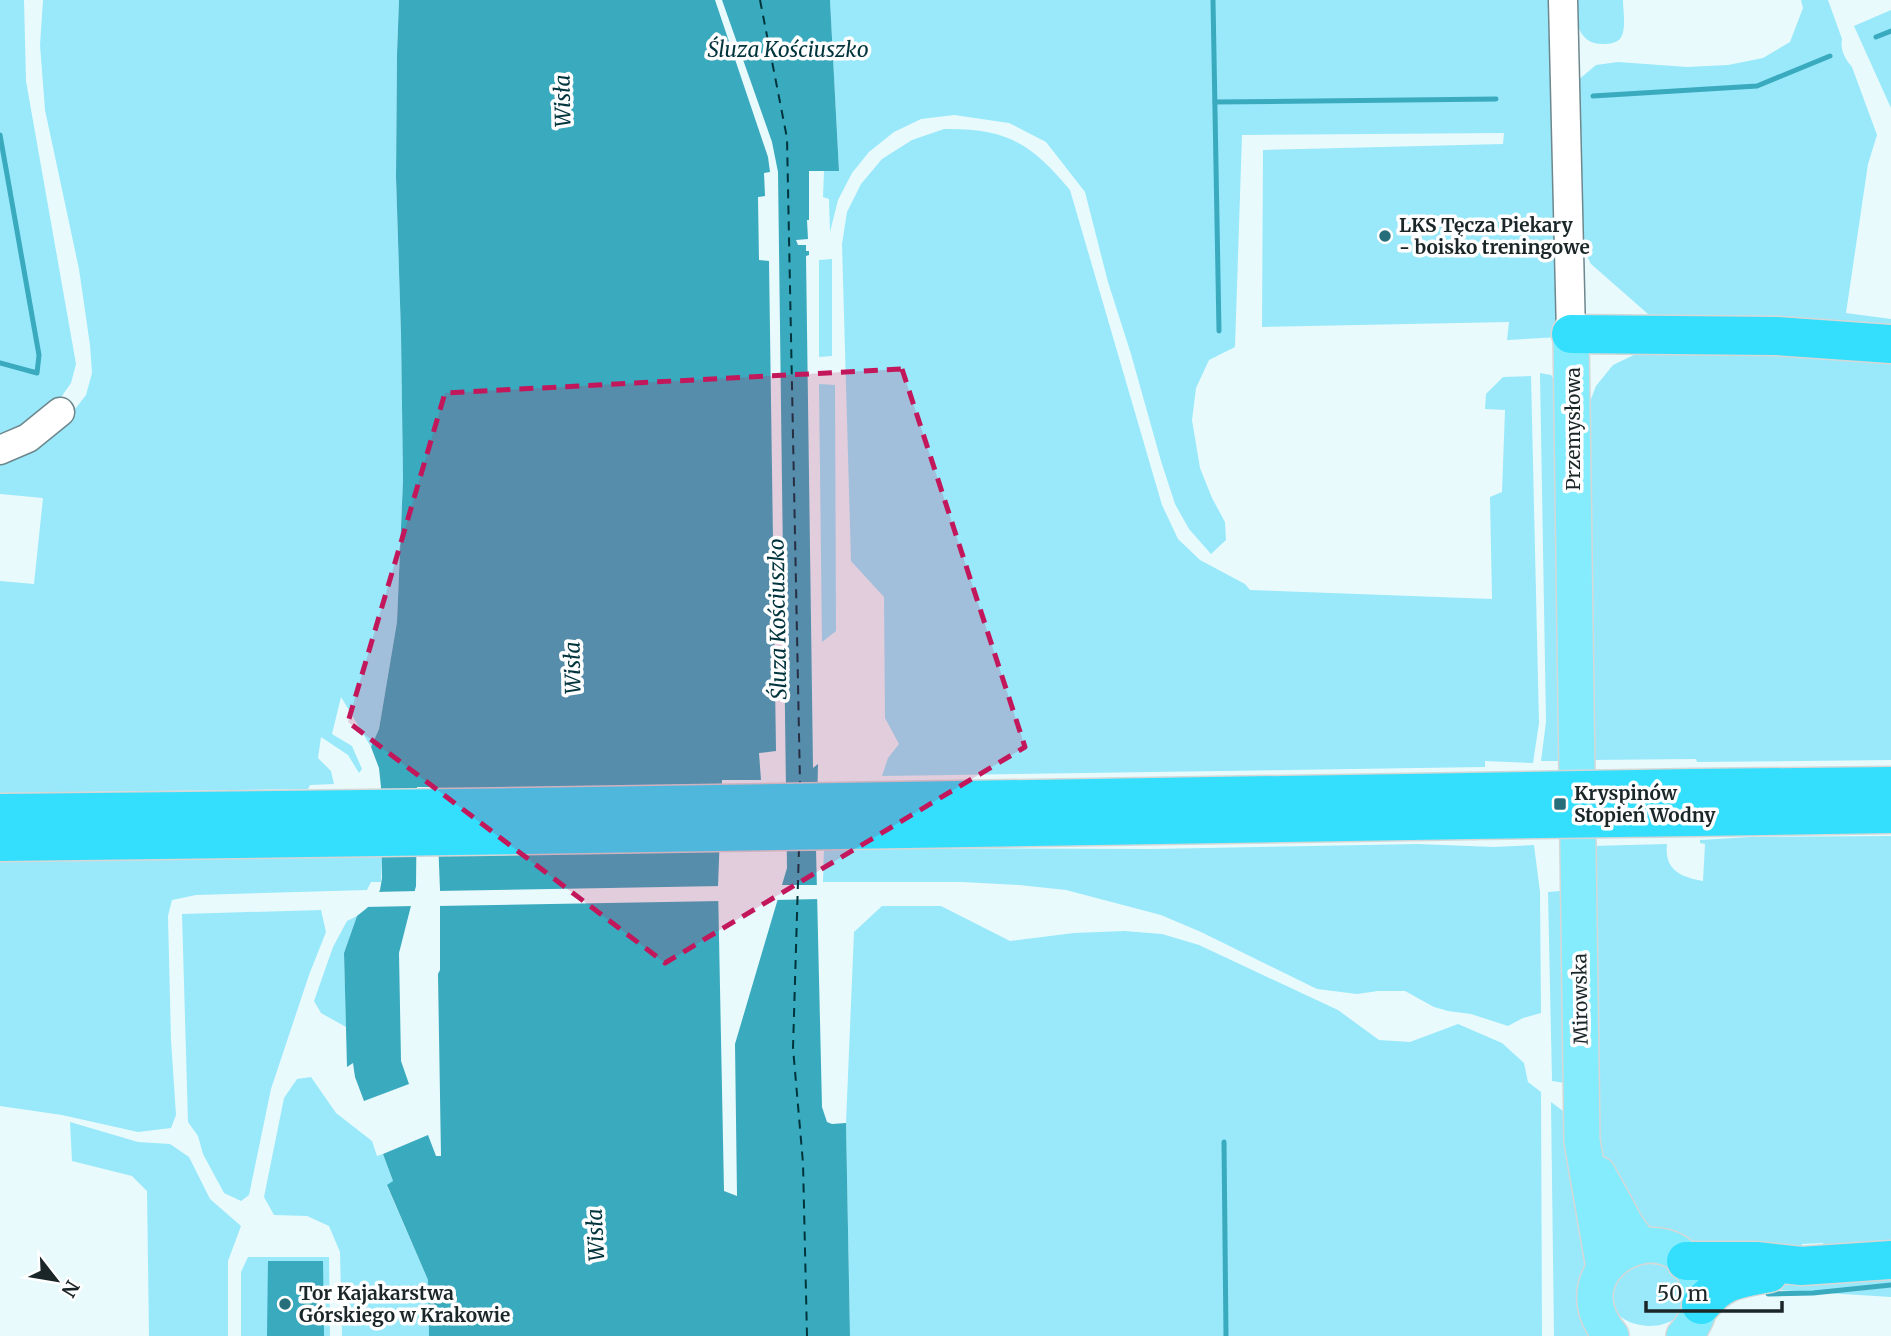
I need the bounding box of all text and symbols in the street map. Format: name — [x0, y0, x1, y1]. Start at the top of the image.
water label: Śluza Kościuszko — [707, 35, 869, 63]
water label: Wisła — [549, 74, 576, 128]
place label: LKS Tęcza Piekary - boisko treningowe — [1399, 213, 1590, 259]
marker: LKS Tęcza Piekary - boisko treningowe — [1377, 228, 1393, 244]
street label: Przemysłowa — [1561, 367, 1585, 491]
water label: Śluza Kościuszko — [762, 538, 792, 700]
water label: Wisła — [559, 641, 586, 695]
place label: Kryspinów Stopień Wodny — [1574, 781, 1716, 827]
marker: Kryspinów Stopień Wodny — [1552, 796, 1568, 812]
street label: Mirowska — [1567, 953, 1593, 1045]
water label: Wisła — [581, 1208, 610, 1262]
north arrow — [21, 1245, 91, 1315]
scale bar — [1646, 1270, 1783, 1314]
text: N — [56, 1276, 85, 1301]
text: 50 m — [1657, 1280, 1708, 1307]
place label: Tor Kajakarstwa Górskiego w Krakowie — [299, 1281, 510, 1327]
marker: Tor Kajakarstwa Górskiego w Krakowie — [277, 1296, 293, 1312]

